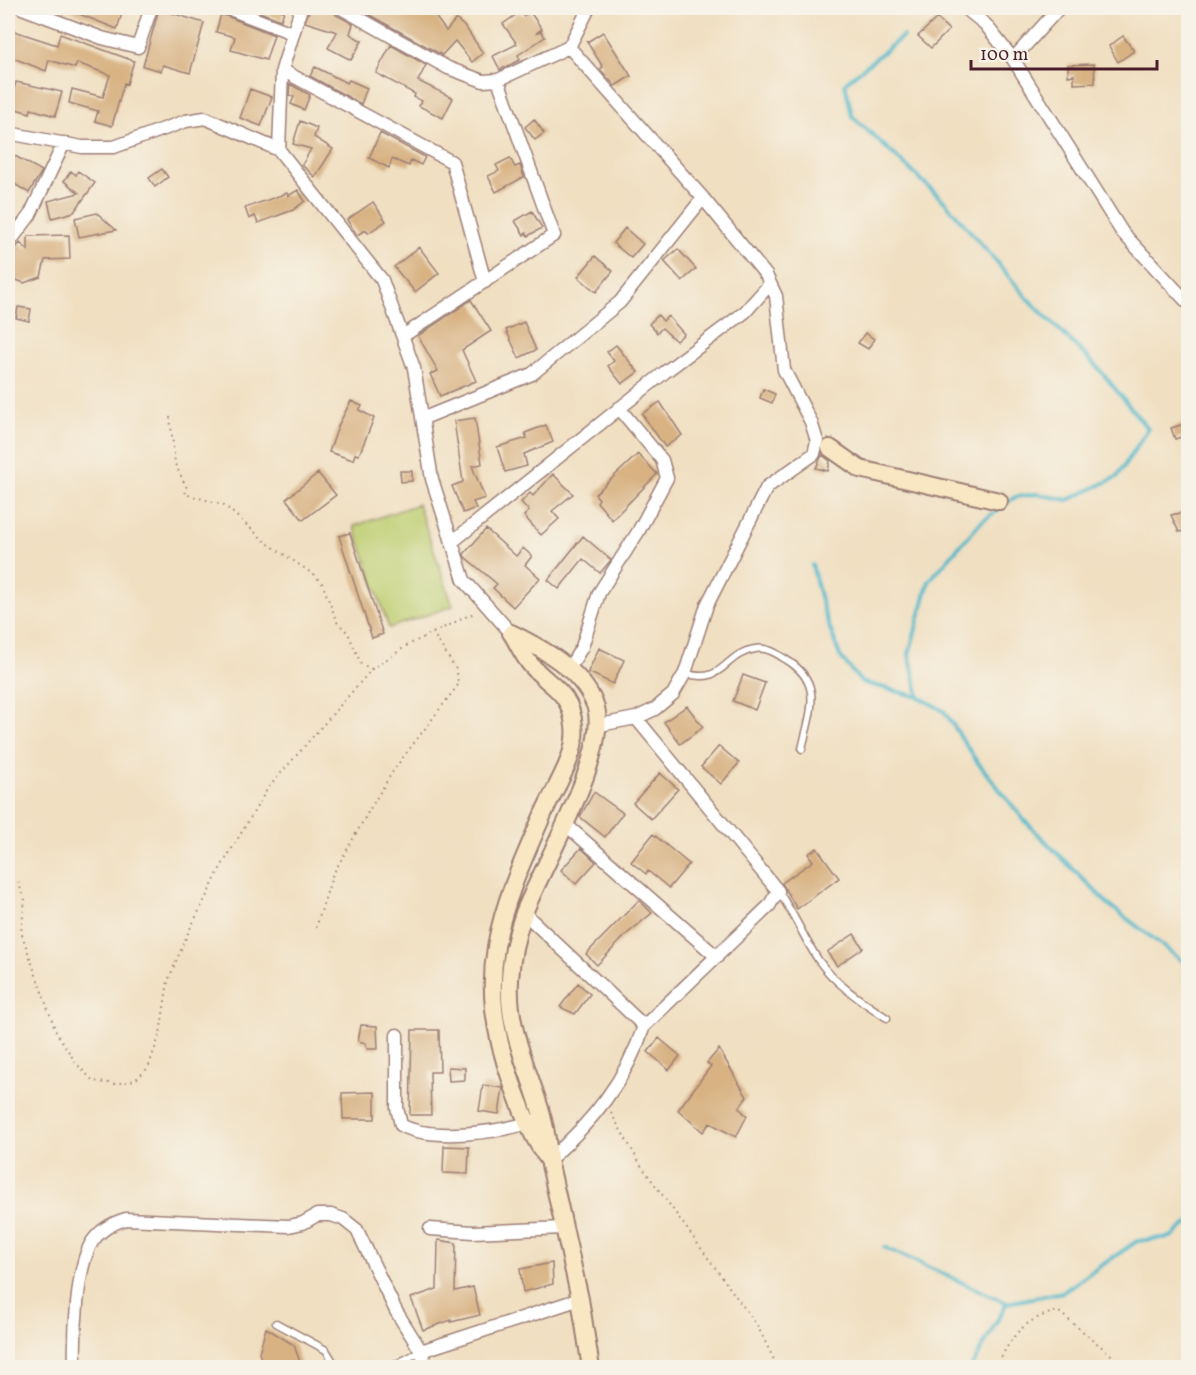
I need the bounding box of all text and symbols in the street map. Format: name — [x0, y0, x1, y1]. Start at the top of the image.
scale bar — [971, 33, 1157, 71]
text: 100 m — [980, 43, 1029, 68]

